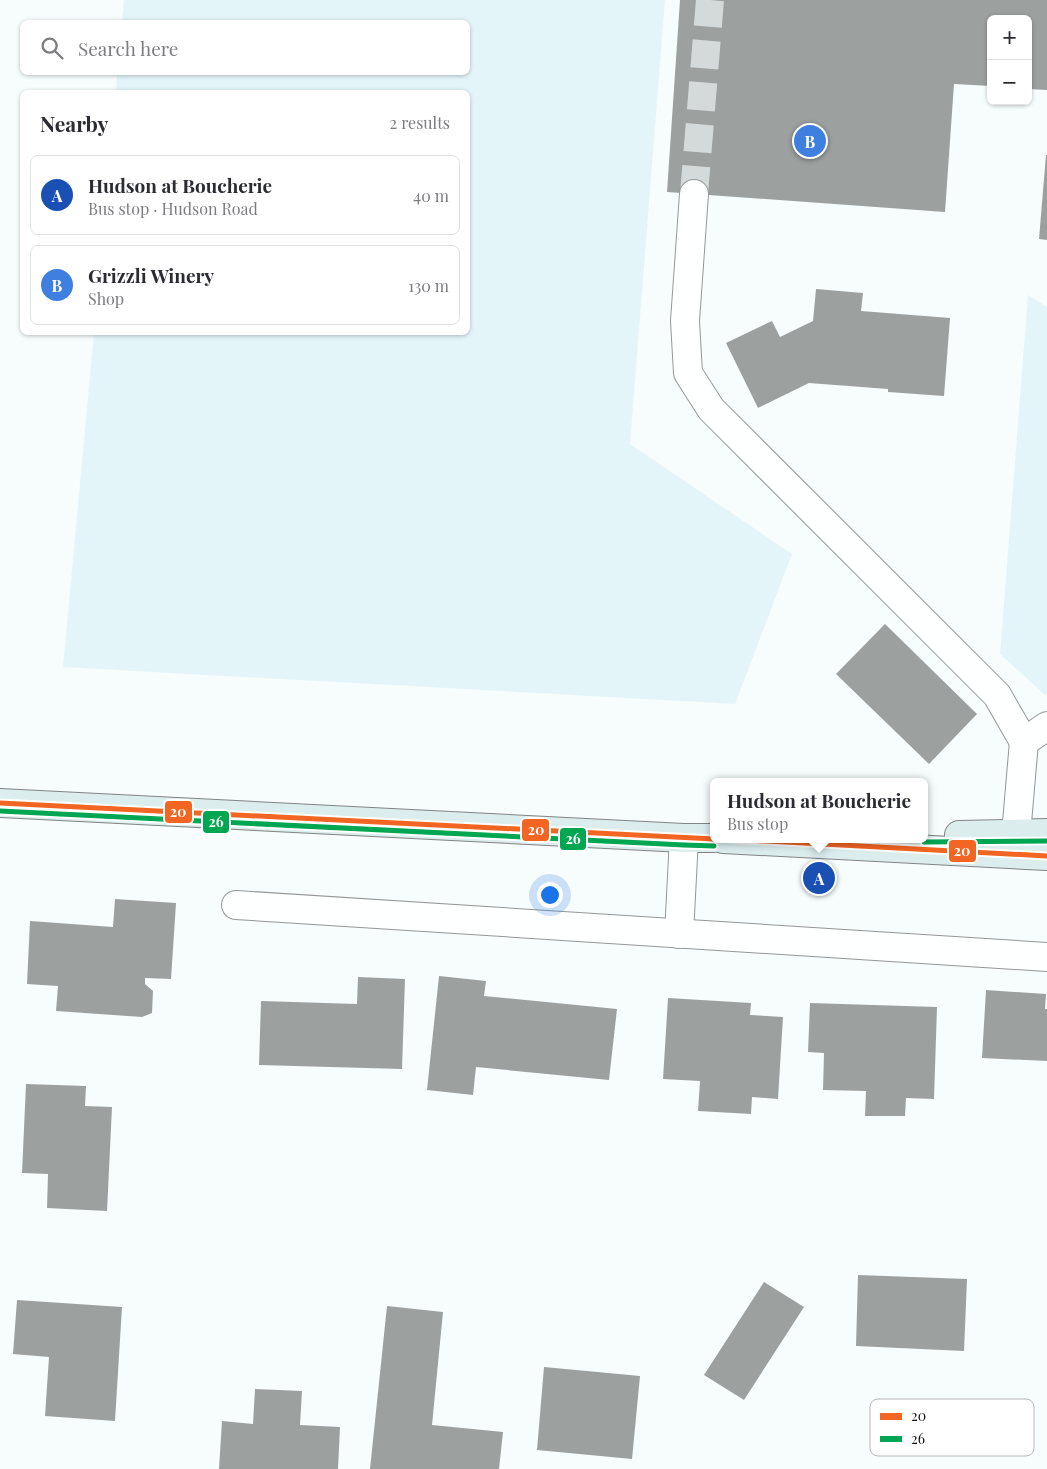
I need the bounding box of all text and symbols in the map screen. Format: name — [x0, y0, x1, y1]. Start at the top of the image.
map controls — [987, 15, 1032, 105]
button: + — [987, 15, 1032, 60]
search box — [20, 20, 470, 75]
icon: search — [38, 34, 66, 62]
text: Search here — [78, 35, 178, 61]
button: − — [987, 60, 1032, 105]
text: Nearby — [40, 109, 109, 137]
text: 2 results — [390, 112, 450, 133]
pin: B — [794, 122, 826, 160]
text: Hudson at Boucherie — [88, 172, 272, 198]
text: A — [52, 185, 62, 206]
text: 40 m — [413, 185, 449, 206]
text: Bus stop · Hudson Road — [88, 198, 258, 219]
text: Grizzli Winery — [88, 262, 214, 288]
text: B — [52, 275, 62, 296]
text: 130 m — [408, 275, 449, 296]
text: Shop — [88, 288, 124, 309]
popup — [710, 778, 928, 843]
text: Hudson at Boucherie — [727, 787, 911, 813]
line badge: 20 — [164, 800, 193, 824]
text: 20 — [170, 802, 186, 821]
line badge: 26 — [202, 810, 230, 834]
text: 26 — [208, 812, 224, 831]
text: Bus stop — [727, 813, 788, 834]
line badge: 20 — [521, 818, 550, 842]
text: 20 — [528, 820, 544, 839]
line badge: 26 — [559, 827, 587, 851]
text: 26 — [565, 829, 581, 848]
line badge: 20 — [948, 839, 977, 863]
text: 20 — [954, 841, 970, 860]
pin: A — [803, 859, 835, 897]
your location — [537, 882, 563, 908]
legend — [870, 1399, 1034, 1456]
text: 20 — [911, 1406, 926, 1425]
text: 26 — [911, 1429, 925, 1448]

